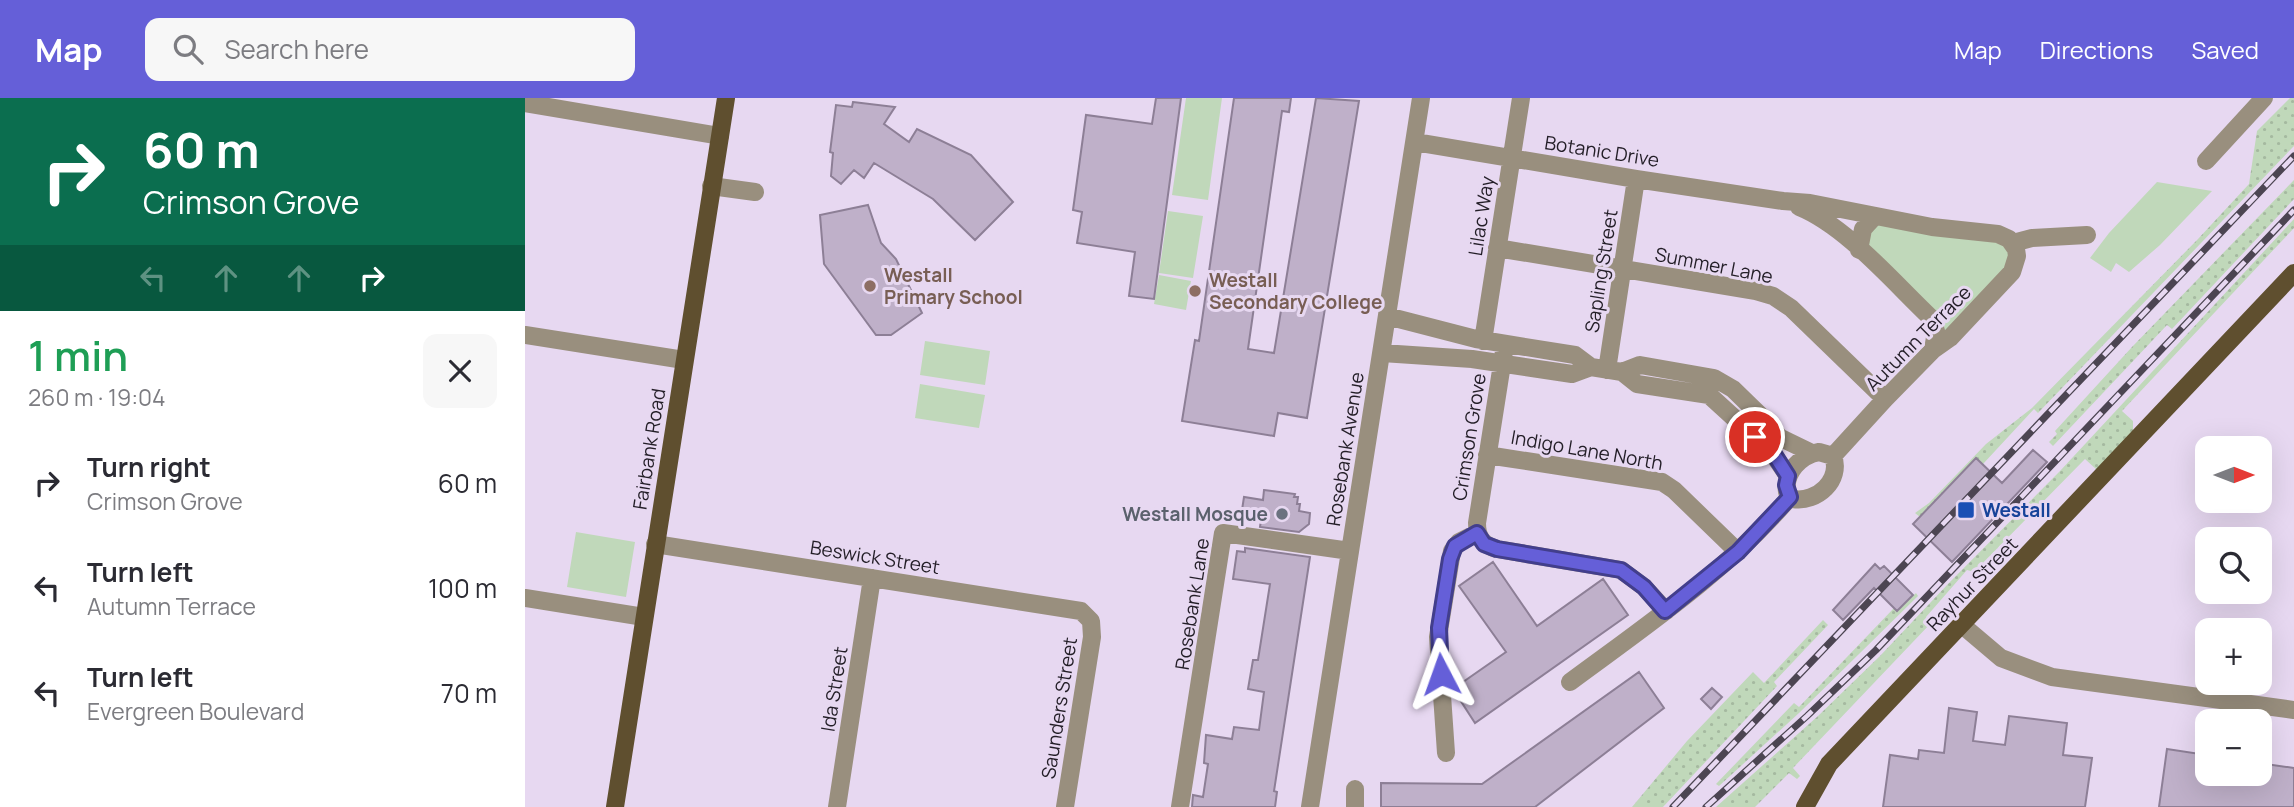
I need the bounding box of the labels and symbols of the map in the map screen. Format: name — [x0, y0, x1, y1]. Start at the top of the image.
street label: Botanic Drive — [1543, 129, 1661, 173]
street label: Lilac Way — [1462, 174, 1500, 258]
street label: Sapling Street — [1578, 207, 1624, 335]
street label: Summer Lane — [1653, 241, 1775, 289]
place label: Westall Primary School — [884, 262, 1023, 310]
place label: Westall Secondary College — [1209, 267, 1382, 315]
marker: Westall Primary School — [862, 278, 878, 294]
street label: Autumn Terrace — [1859, 279, 1977, 397]
marker: Westall Secondary College — [1187, 283, 1203, 299]
street label: Rosebank Avenue — [1320, 370, 1370, 528]
street label: Crimson Grove — [1446, 371, 1492, 503]
street label: Fairbank Road — [627, 387, 671, 511]
pin — [1725, 407, 1785, 467]
street label: Indigo Lane North — [1509, 424, 1665, 476]
north arrow — [2195, 436, 2271, 513]
place label: Westall — [1982, 497, 2051, 523]
marker: Westall — [1956, 500, 1976, 520]
place label: Westall Mosque — [1122, 501, 1268, 527]
marker: Westall Mosque — [1274, 506, 1290, 522]
street label: Rayhur Street — [1921, 531, 2023, 637]
street label: Beswick Street — [808, 534, 942, 580]
street label: Rosebank Lane — [1169, 536, 1215, 672]
street label: Saunders Street — [1035, 635, 1083, 781]
position arrow — [1404, 637, 1478, 711]
street label: Ida Street — [814, 645, 854, 733]

